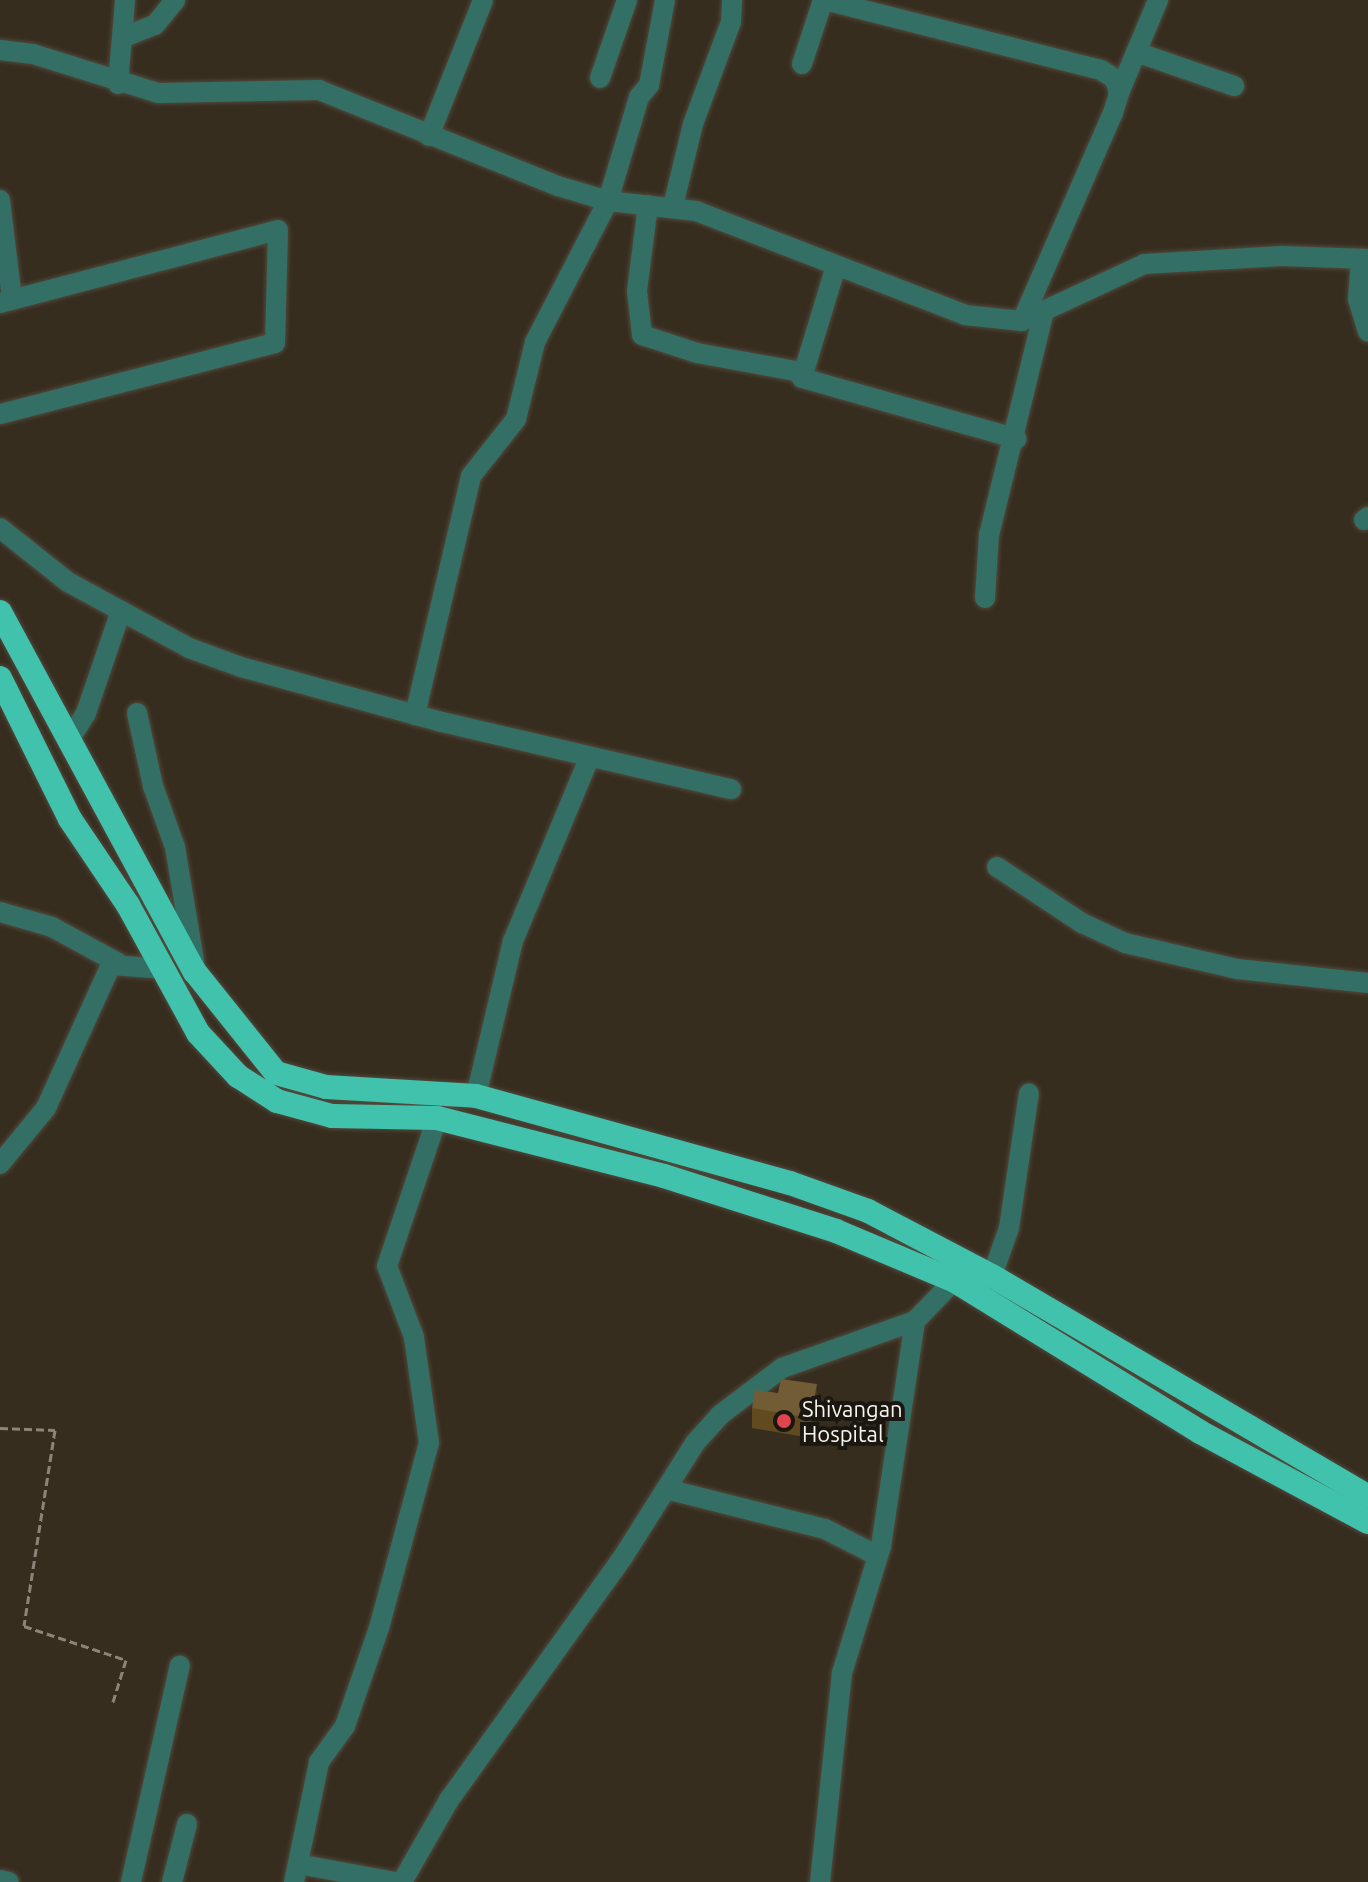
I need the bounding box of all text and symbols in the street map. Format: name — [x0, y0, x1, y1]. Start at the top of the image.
place label: Shivangan Hospital — [802, 1395, 902, 1446]
marker: Shivangan Hospital — [773, 1410, 795, 1432]

